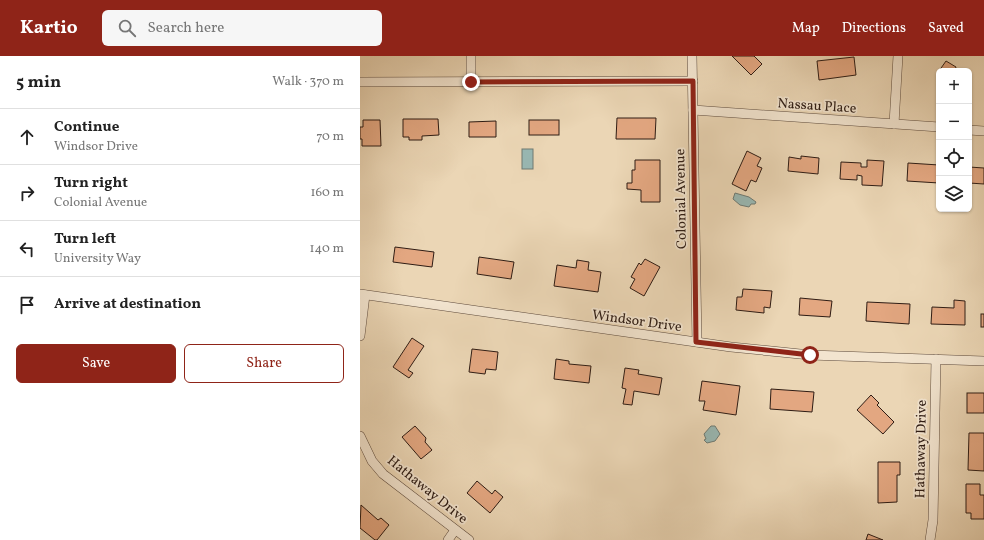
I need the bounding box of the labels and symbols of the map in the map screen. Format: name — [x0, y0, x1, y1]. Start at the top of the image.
route end — [462, 73, 480, 91]
street label: Nassau Place — [777, 94, 857, 119]
street label: Colonial Avenue — [671, 148, 692, 249]
street label: Windsor Drive — [591, 306, 683, 337]
route start — [801, 346, 819, 364]
street label: Hathaway Drive — [911, 399, 932, 499]
street label: Hathaway Drive — [383, 452, 472, 529]

